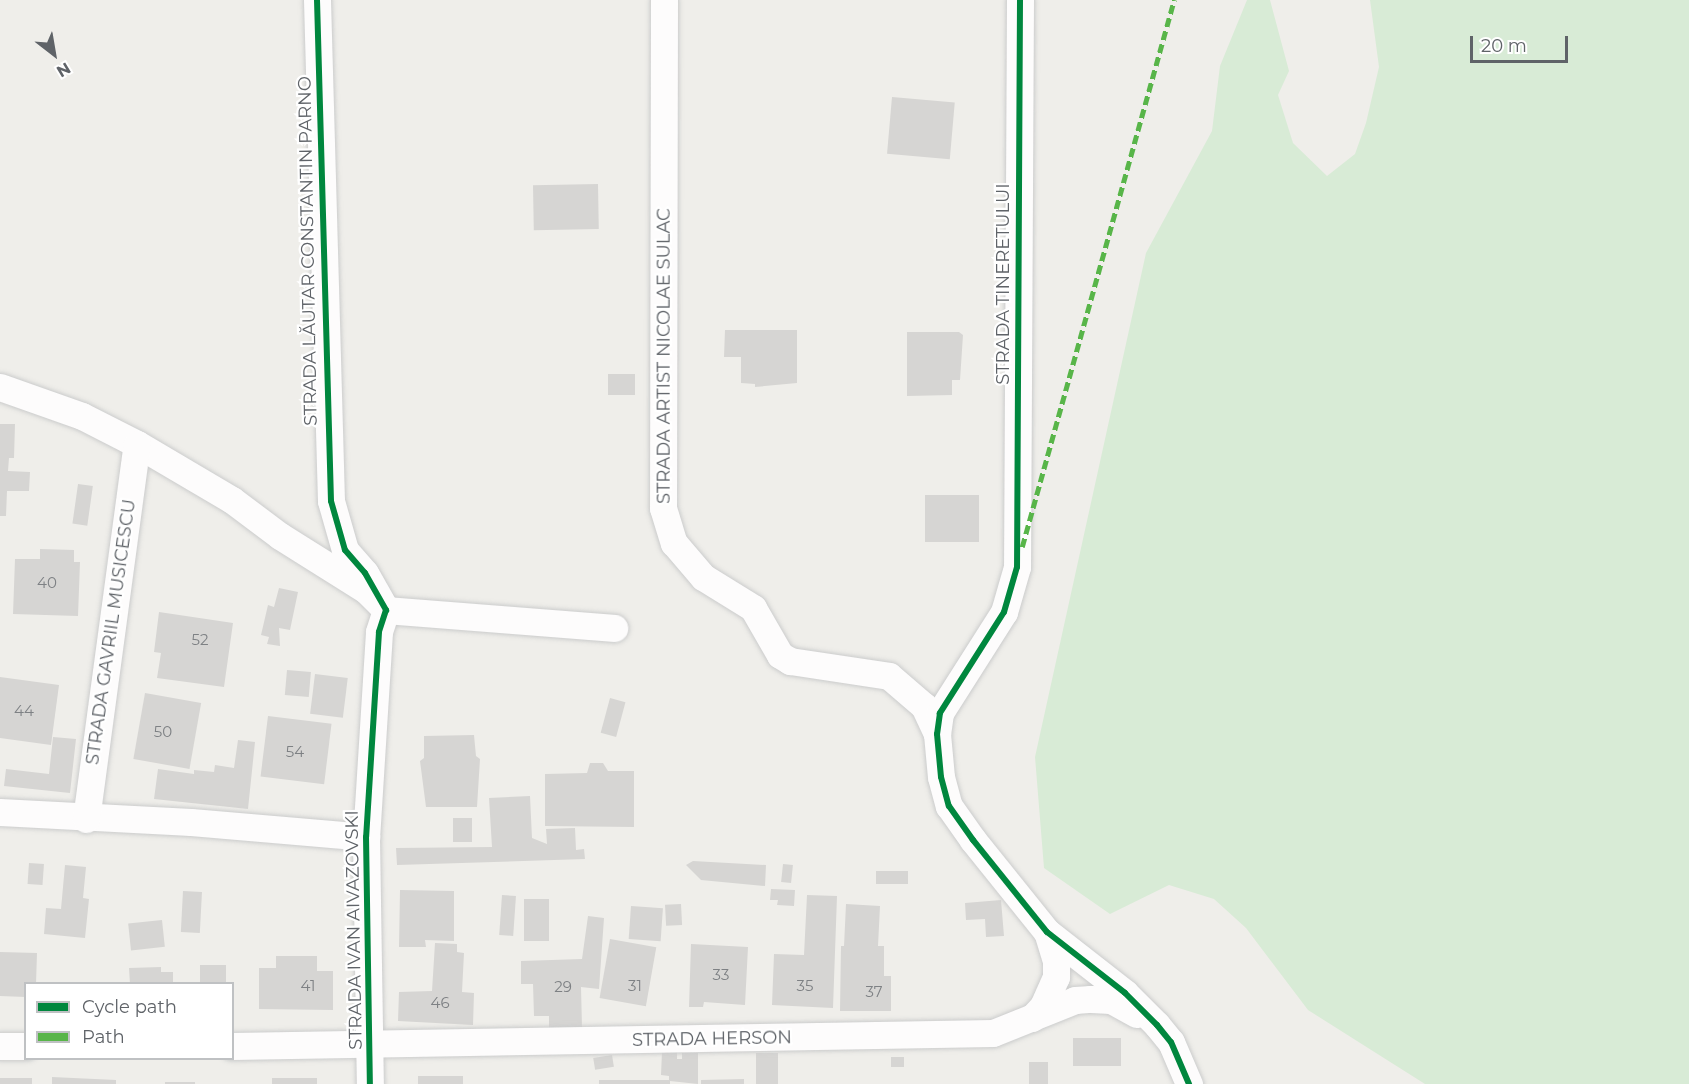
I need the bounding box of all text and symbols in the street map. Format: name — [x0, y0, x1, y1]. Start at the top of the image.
north arrow — [24, 24, 84, 84]
scale bar — [1473, 24, 1570, 62]
text: 20 m — [1481, 35, 1527, 57]
text: N — [53, 58, 74, 81]
street label: STRADA LĂUTAR CONSTANTIN PARNO — [294, 76, 322, 426]
street label: STRADA TINERETULUI — [992, 183, 1014, 385]
street label: STRADA ARTIST NICOLAE SULAC — [653, 208, 675, 504]
street label: STRADA GAVRIIL MUSICESCU — [82, 498, 140, 766]
house number: 40 — [37, 574, 57, 592]
house number: 52 — [192, 631, 208, 649]
house number: 44 — [14, 702, 34, 720]
house number: 50 — [154, 723, 172, 741]
house number: 54 — [286, 743, 304, 761]
street label: STRADA IVAN AIVAZOVSKI — [341, 810, 367, 1050]
house number: 33 — [713, 966, 729, 984]
house number: 41 — [301, 977, 315, 995]
house number: 31 — [628, 977, 642, 995]
house number: 35 — [797, 977, 813, 995]
house number: 29 — [554, 978, 572, 996]
legend — [24, 982, 234, 1060]
house number: 37 — [865, 983, 883, 1001]
house number: 46 — [430, 994, 450, 1012]
text: Cycle path — [82, 996, 177, 1018]
text: Path — [82, 1026, 125, 1048]
street label: STRADA HERSON — [632, 1027, 792, 1051]

